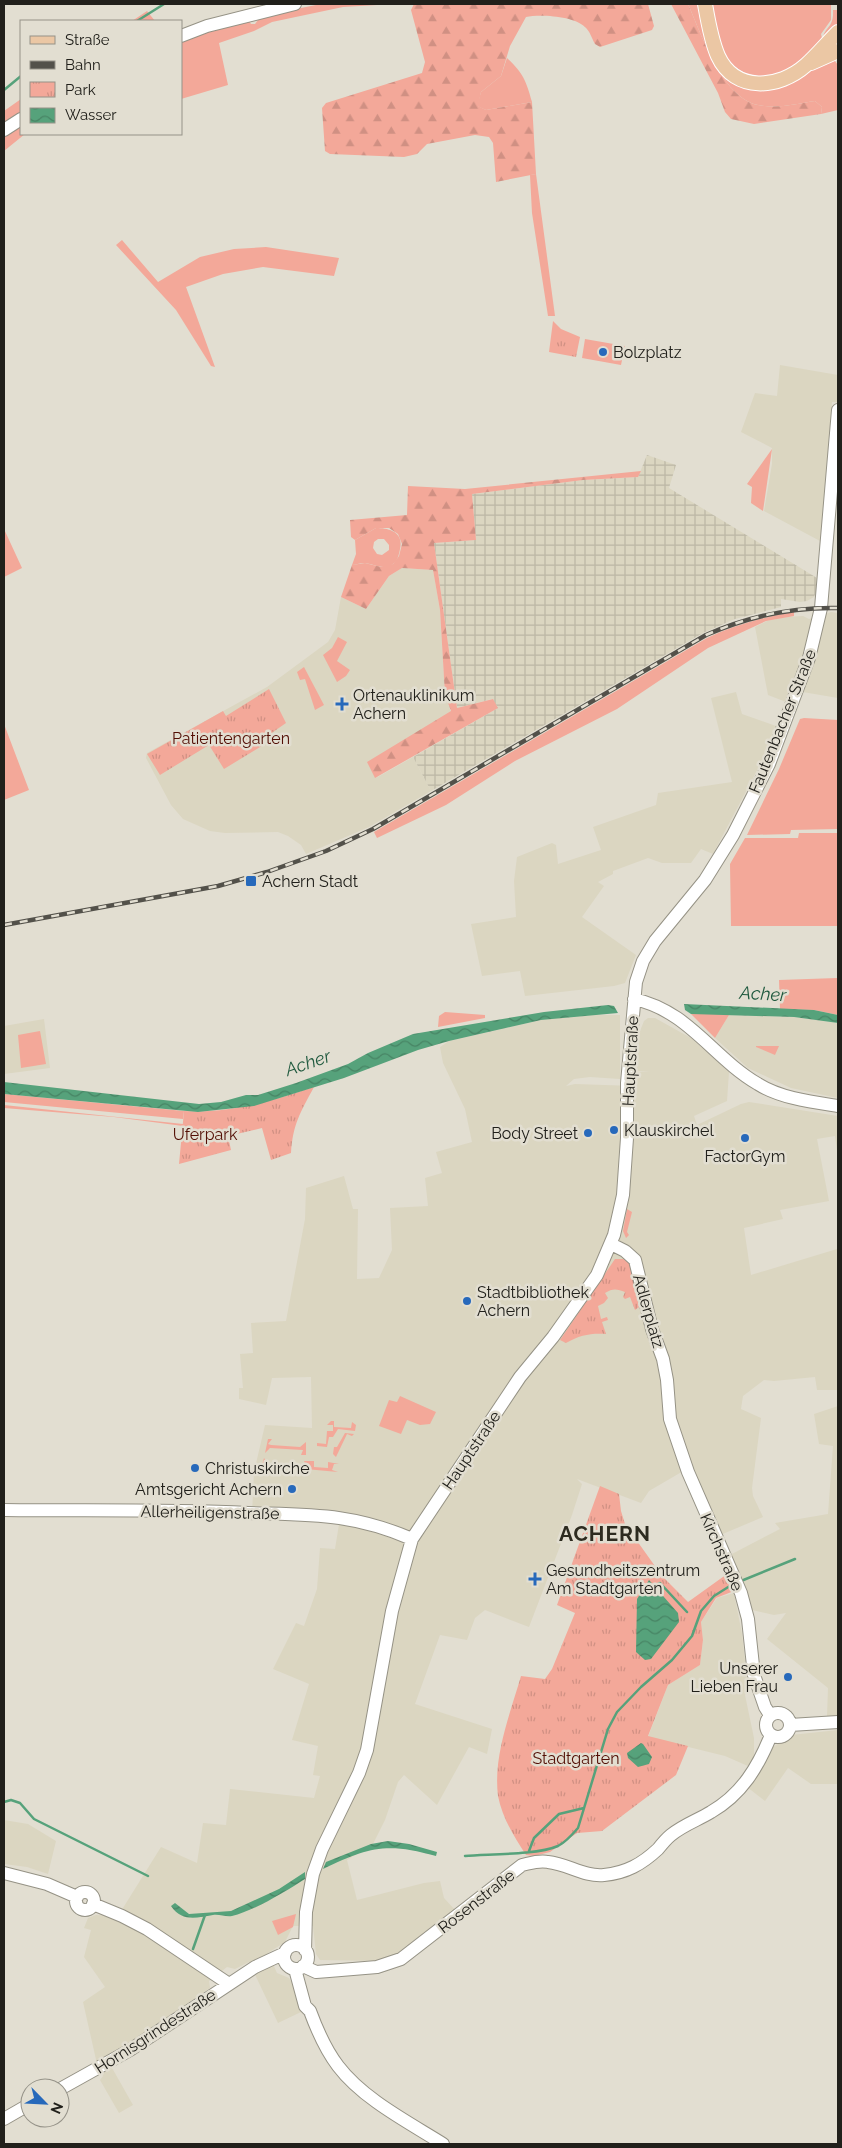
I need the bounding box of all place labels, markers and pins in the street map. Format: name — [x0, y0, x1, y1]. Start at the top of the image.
place label: Bolzplatz — [613, 343, 682, 362]
marker: Bolzplatz — [597, 346, 609, 358]
place label: Ortenauklinikum Achern — [353, 686, 475, 723]
marker: Ortenauklinikum Achern — [335, 697, 349, 711]
place label: Achern Stadt — [262, 872, 359, 891]
marker: Achern Stadt — [244, 874, 258, 888]
place label: Klauskirchel — [624, 1121, 714, 1140]
place label: Body Street — [491, 1124, 579, 1143]
marker: Klauskirchel — [608, 1124, 620, 1136]
marker: Body Street — [582, 1127, 594, 1139]
marker: FactorGym — [739, 1132, 751, 1144]
place label: FactorGym — [705, 1147, 785, 1166]
place label: Stadtbibliothek Achern — [477, 1283, 590, 1320]
marker: Stadtbibliothek Achern — [461, 1295, 473, 1307]
place label: Christuskirche — [205, 1459, 310, 1478]
marker: Christuskirche — [189, 1462, 201, 1474]
place label: Amtsgericht Achern — [135, 1480, 282, 1499]
marker: Amtsgericht Achern — [286, 1483, 298, 1495]
place label: Gesundheitszentrum Am Stadtgarten — [546, 1561, 700, 1598]
marker: Gesundheitszentrum Am Stadtgarten — [528, 1572, 542, 1586]
place label: Unserer Lieben Frau — [691, 1659, 778, 1696]
marker: Unserer Lieben Frau — [782, 1671, 794, 1683]

